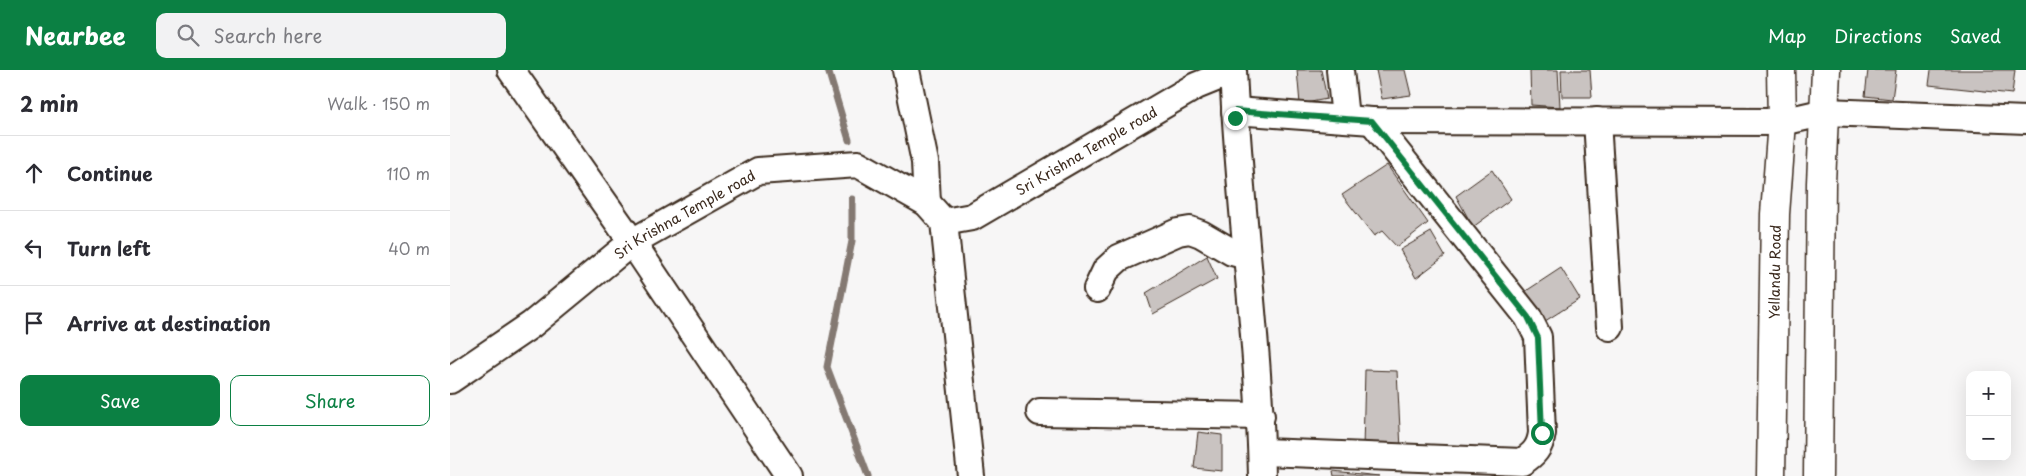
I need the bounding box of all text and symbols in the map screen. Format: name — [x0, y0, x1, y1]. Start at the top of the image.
search box — [156, 13, 506, 58]
text: Nearbee — [25, 17, 126, 53]
icon: search — [174, 21, 202, 49]
text: Search here — [214, 21, 322, 49]
text: Map — [1768, 22, 1806, 49]
text: Directions — [1834, 22, 1922, 49]
text: Saved — [1950, 22, 2001, 49]
text: 2 min — [20, 87, 79, 119]
text: Walk · 150 m — [327, 91, 430, 115]
street label: Sri Krishna Temple road — [1011, 101, 1161, 200]
route end — [1224, 107, 1247, 130]
icon: ahead — [20, 159, 48, 187]
text: Continue — [67, 159, 153, 187]
text: 110 m — [387, 161, 430, 185]
street label: Sri Krishna Temple road — [609, 164, 759, 264]
street label: Yellandu Road — [1763, 225, 1785, 319]
icon: left — [20, 234, 48, 262]
text: Turn left — [67, 234, 151, 262]
text: 40 m — [388, 236, 430, 260]
icon: arrive — [20, 309, 48, 337]
text: Arrive at destination — [67, 309, 271, 337]
map controls — [1966, 371, 2011, 461]
button: + — [1966, 371, 2011, 416]
button: Save — [20, 375, 220, 426]
button: Share — [230, 375, 430, 426]
button: − — [1966, 416, 2011, 461]
route start — [1531, 422, 1554, 445]

